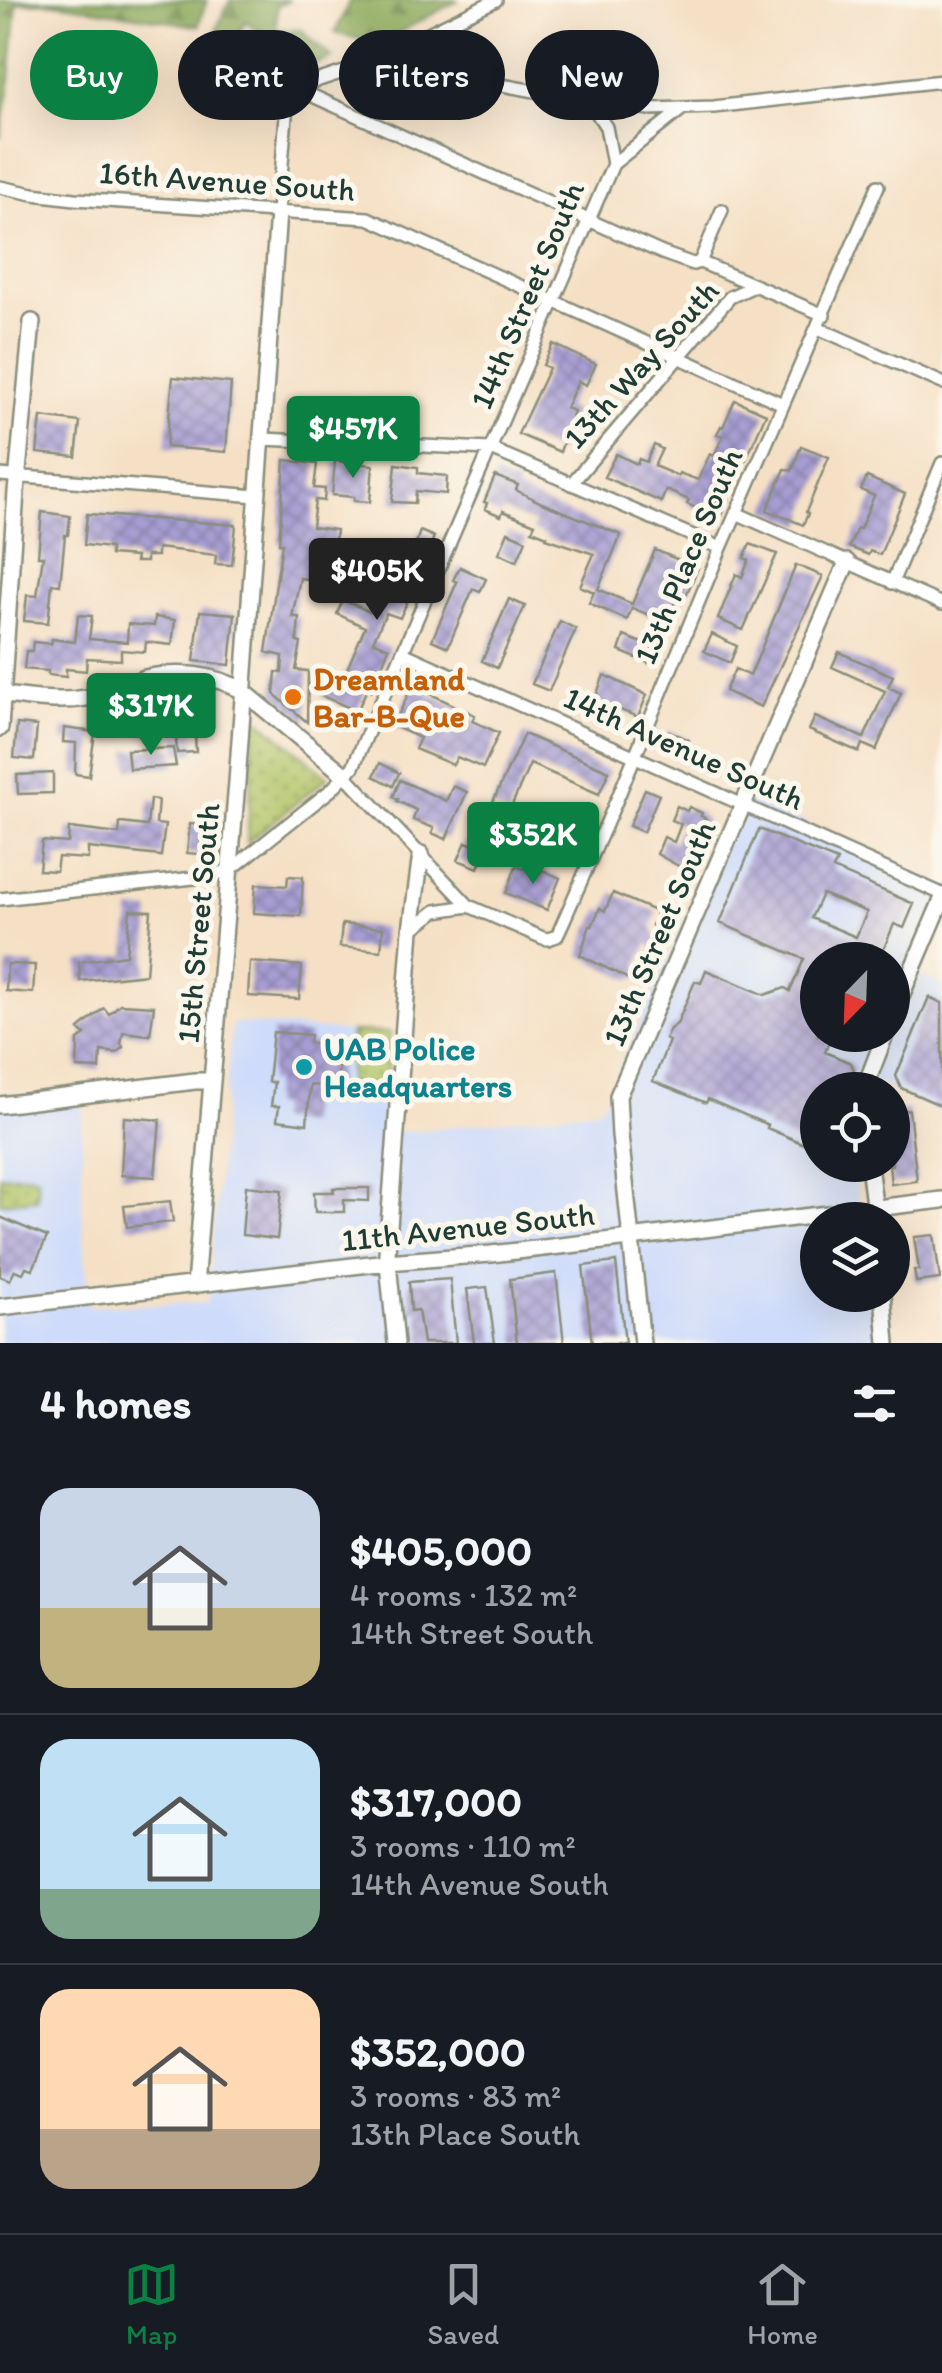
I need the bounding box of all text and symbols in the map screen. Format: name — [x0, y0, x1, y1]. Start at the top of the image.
chip: Buy — [30, 30, 158, 120]
chip: Rent — [178, 30, 319, 120]
chip: Filters — [339, 30, 505, 120]
chip: New — [525, 30, 659, 120]
street label: 16th Avenue South — [98, 153, 356, 209]
street label: 14th Street South — [462, 176, 592, 414]
street label: 13th Way South — [555, 272, 727, 456]
pin: $457K — [283, 396, 423, 481]
text: $457K — [309, 409, 397, 447]
street label: 13th Place South — [626, 443, 750, 669]
pin: $405K — [307, 538, 447, 623]
text: $405K — [331, 551, 423, 589]
place label: Dreamland Bar-B-Que — [313, 660, 465, 735]
pin: $317K — [81, 673, 221, 758]
street label: 14th Avenue South — [558, 678, 810, 818]
text: $317K — [109, 686, 193, 724]
marker: Dreamland Bar-B-Que — [282, 686, 304, 708]
street label: 15th Street South — [169, 801, 227, 1045]
pin: $352K — [463, 802, 603, 887]
street label: 13th Street South — [594, 814, 724, 1052]
text: $352K — [489, 815, 577, 853]
north arrow — [800, 942, 910, 1052]
map controls — [800, 942, 910, 1312]
place label: UAB Police Headquarters — [324, 1030, 512, 1105]
marker: UAB Police Headquarters — [293, 1056, 315, 1078]
button: locate — [800, 1072, 910, 1182]
street label: 11th Avenue South — [340, 1195, 596, 1259]
button: layers — [800, 1202, 910, 1312]
icon: filters — [847, 1376, 902, 1431]
text: 4 homes — [40, 1378, 191, 1429]
text: $405,000 — [350, 1525, 532, 1576]
icon: home — [120, 1528, 240, 1648]
text: 4 rooms · 132 m² — [350, 1576, 577, 1614]
text: 14th Street South — [350, 1614, 593, 1652]
text: $317,000 — [350, 1776, 522, 1827]
icon: home — [120, 1779, 240, 1899]
text: 3 rooms · 110 m² — [350, 1827, 576, 1865]
text: 14th Avenue South — [350, 1865, 609, 1903]
text: $352,000 — [350, 2026, 526, 2077]
icon: home — [120, 2029, 240, 2149]
text: 3 rooms · 83 m² — [350, 2077, 561, 2115]
text: 13th Place South — [350, 2115, 580, 2153]
tab: Map — [124, 2257, 179, 2351]
tab: Saved — [427, 2257, 499, 2351]
tab: Home — [747, 2257, 818, 2351]

